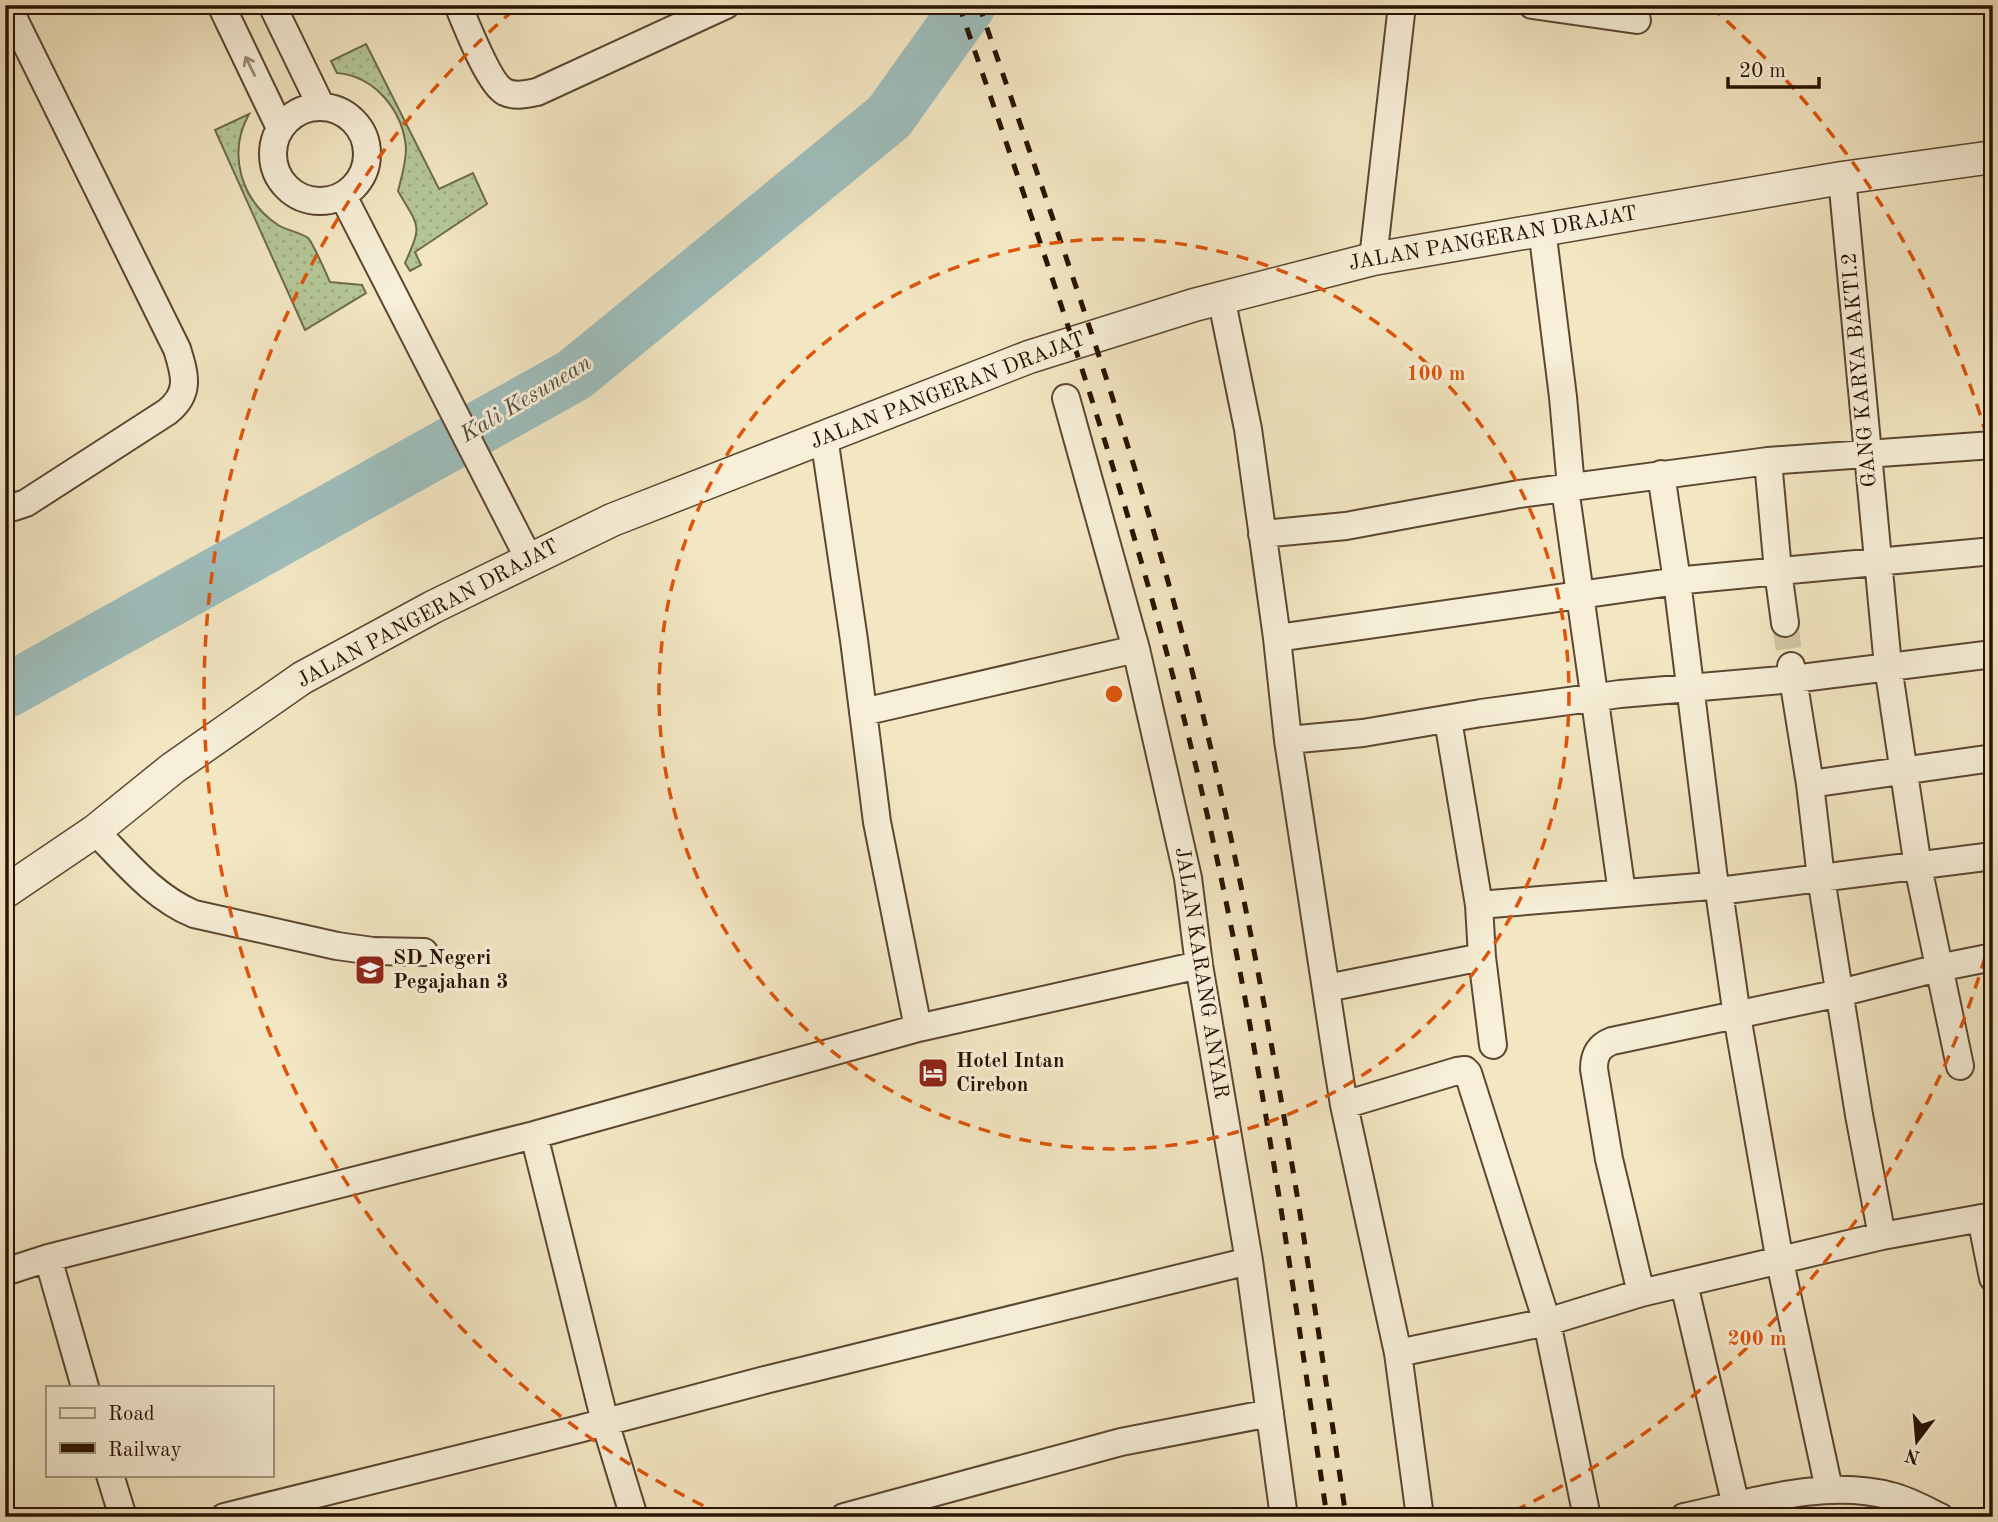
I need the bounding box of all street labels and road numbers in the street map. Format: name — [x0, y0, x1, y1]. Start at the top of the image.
street label: JALAN PANGERAN DRAJAT — [1347, 203, 1639, 275]
street label: GANG KARYA BAKTI.2 — [1839, 252, 1881, 488]
street label: JALAN PANGERAN DRAJAT — [808, 329, 1088, 453]
street label: JALAN PANGERAN DRAJAT — [294, 536, 562, 692]
street label: JALAN KARANG ANYAR — [1171, 846, 1231, 1100]

